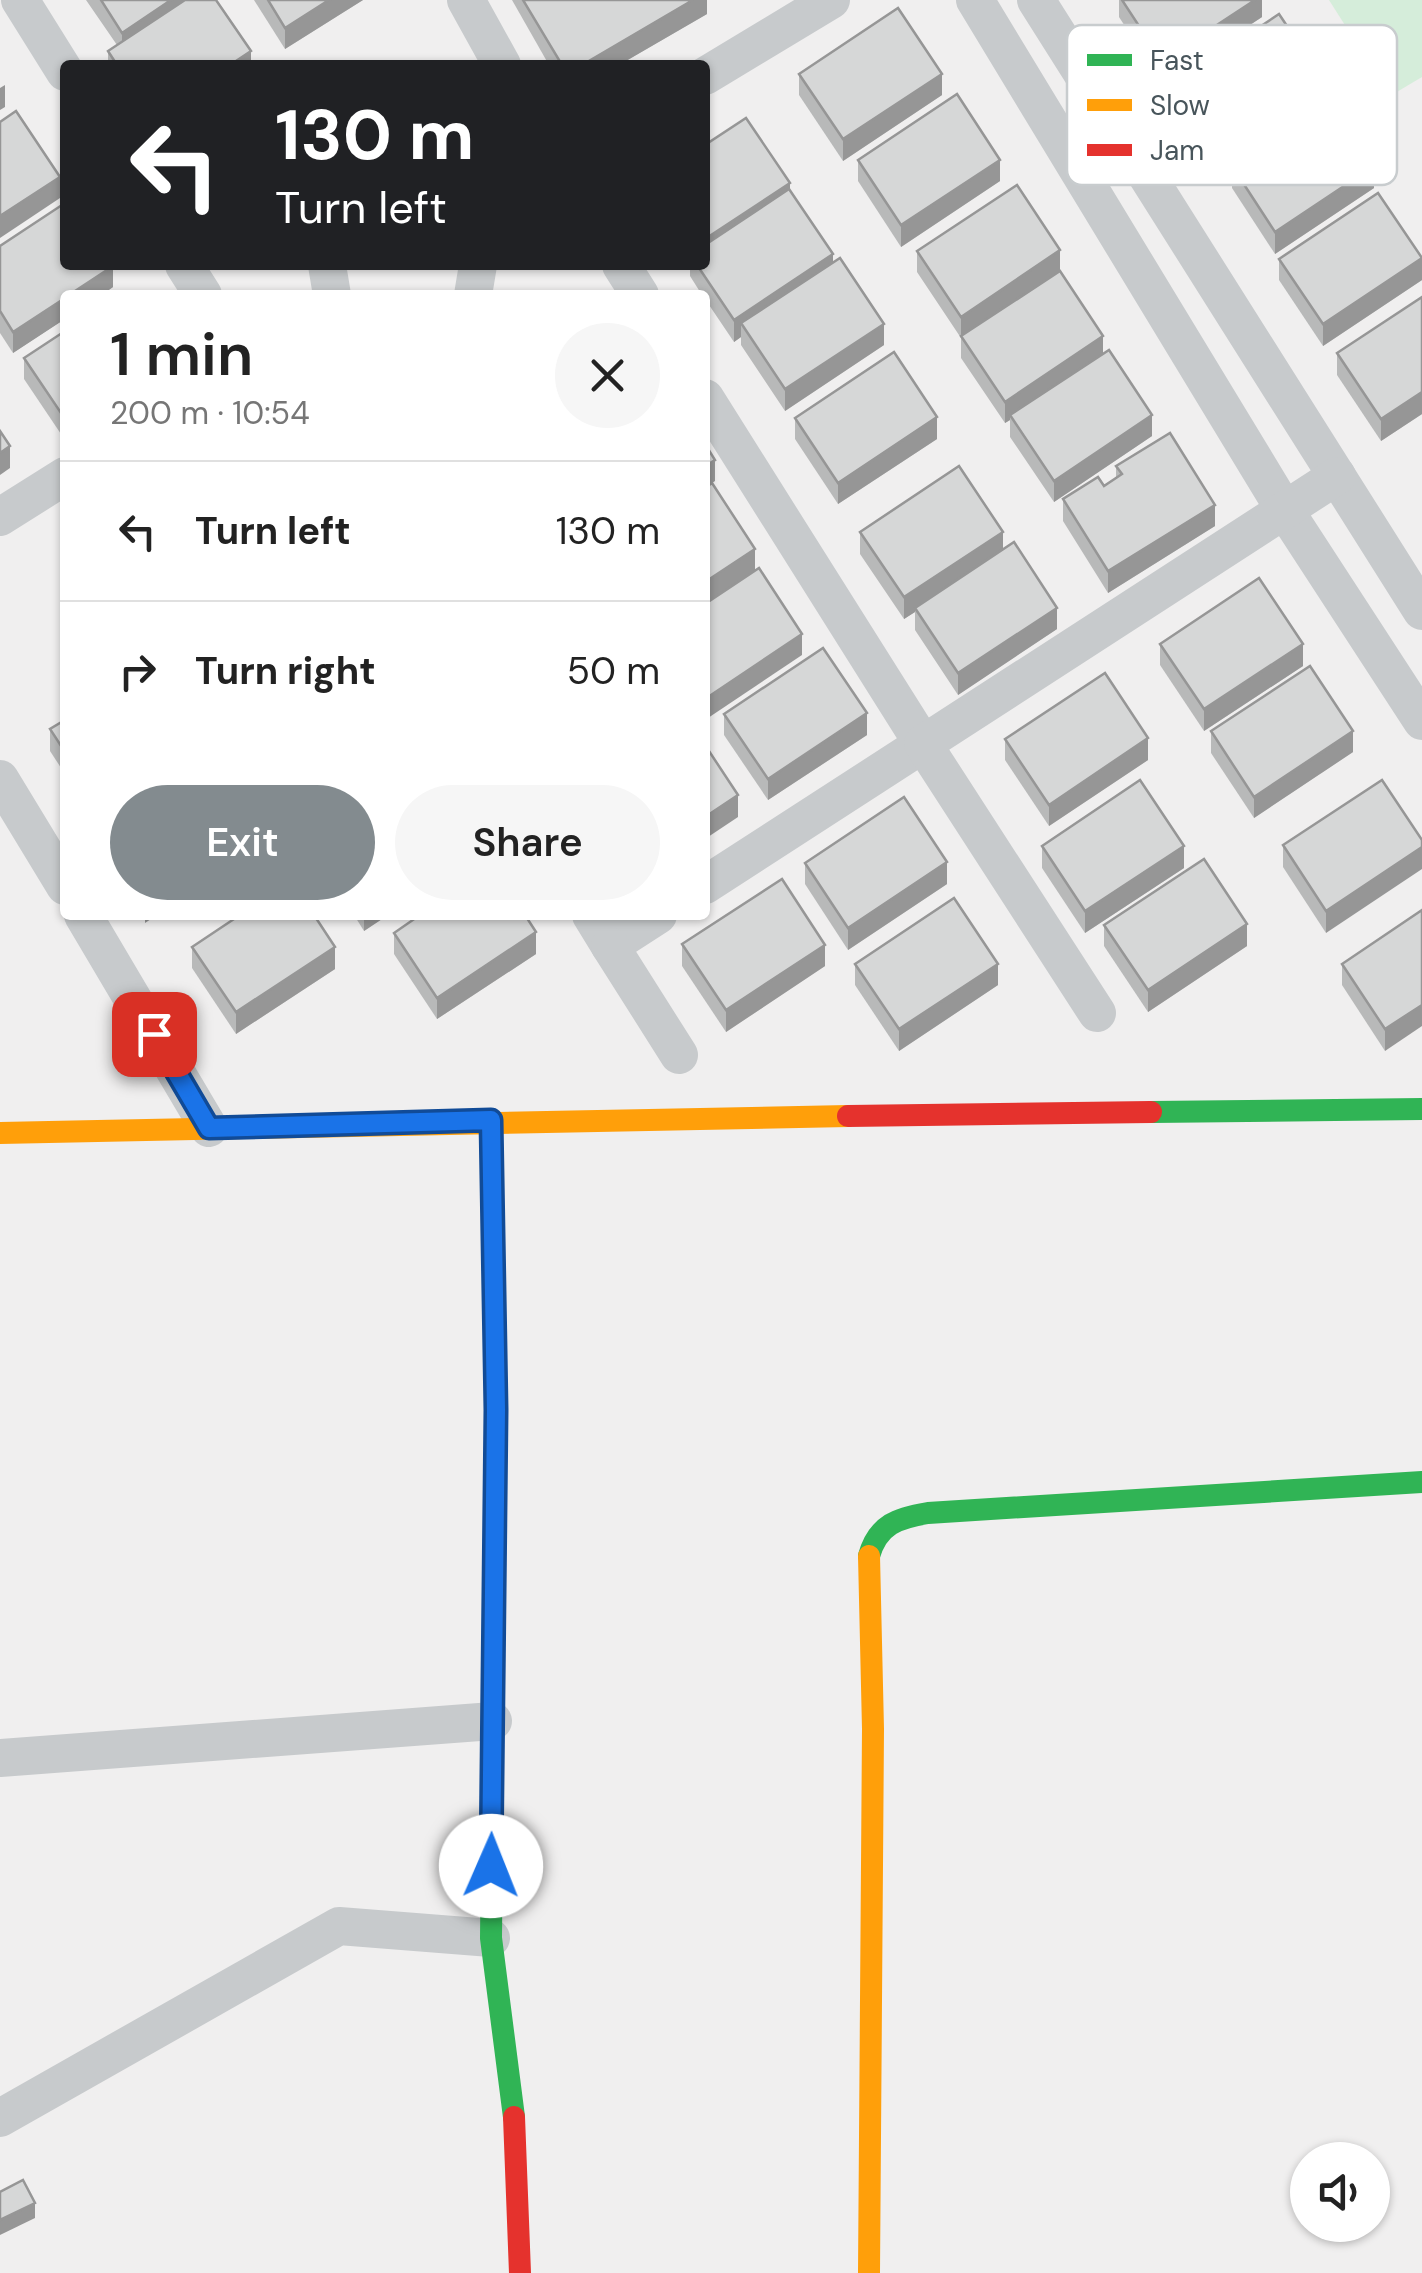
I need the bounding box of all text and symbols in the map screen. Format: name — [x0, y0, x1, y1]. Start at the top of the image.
legend — [1067, 25, 1397, 185]
text: Fast — [1150, 42, 1204, 79]
text: Slow — [1150, 87, 1210, 124]
text: 130 m — [275, 90, 474, 181]
icon: left — [110, 100, 240, 230]
text: Jam — [1150, 132, 1204, 169]
text: Turn left — [275, 178, 447, 237]
text: 1 min — [110, 315, 253, 394]
button: close — [555, 323, 660, 428]
text: 200 m · 10:54 — [110, 392, 310, 434]
icon: left — [110, 504, 165, 559]
text: Turn left — [195, 506, 351, 556]
text: 130 m — [556, 506, 660, 556]
icon: right — [110, 644, 165, 699]
text: Turn right — [195, 646, 376, 696]
text: 50 m — [567, 646, 660, 696]
button: Exit — [110, 785, 375, 900]
button: Share — [395, 785, 660, 900]
pin — [112, 992, 197, 1077]
icon: arrive — [127, 1007, 182, 1062]
position arrow — [439, 1814, 543, 1918]
map controls — [1290, 2142, 1390, 2242]
button: sound — [1290, 2142, 1390, 2242]

